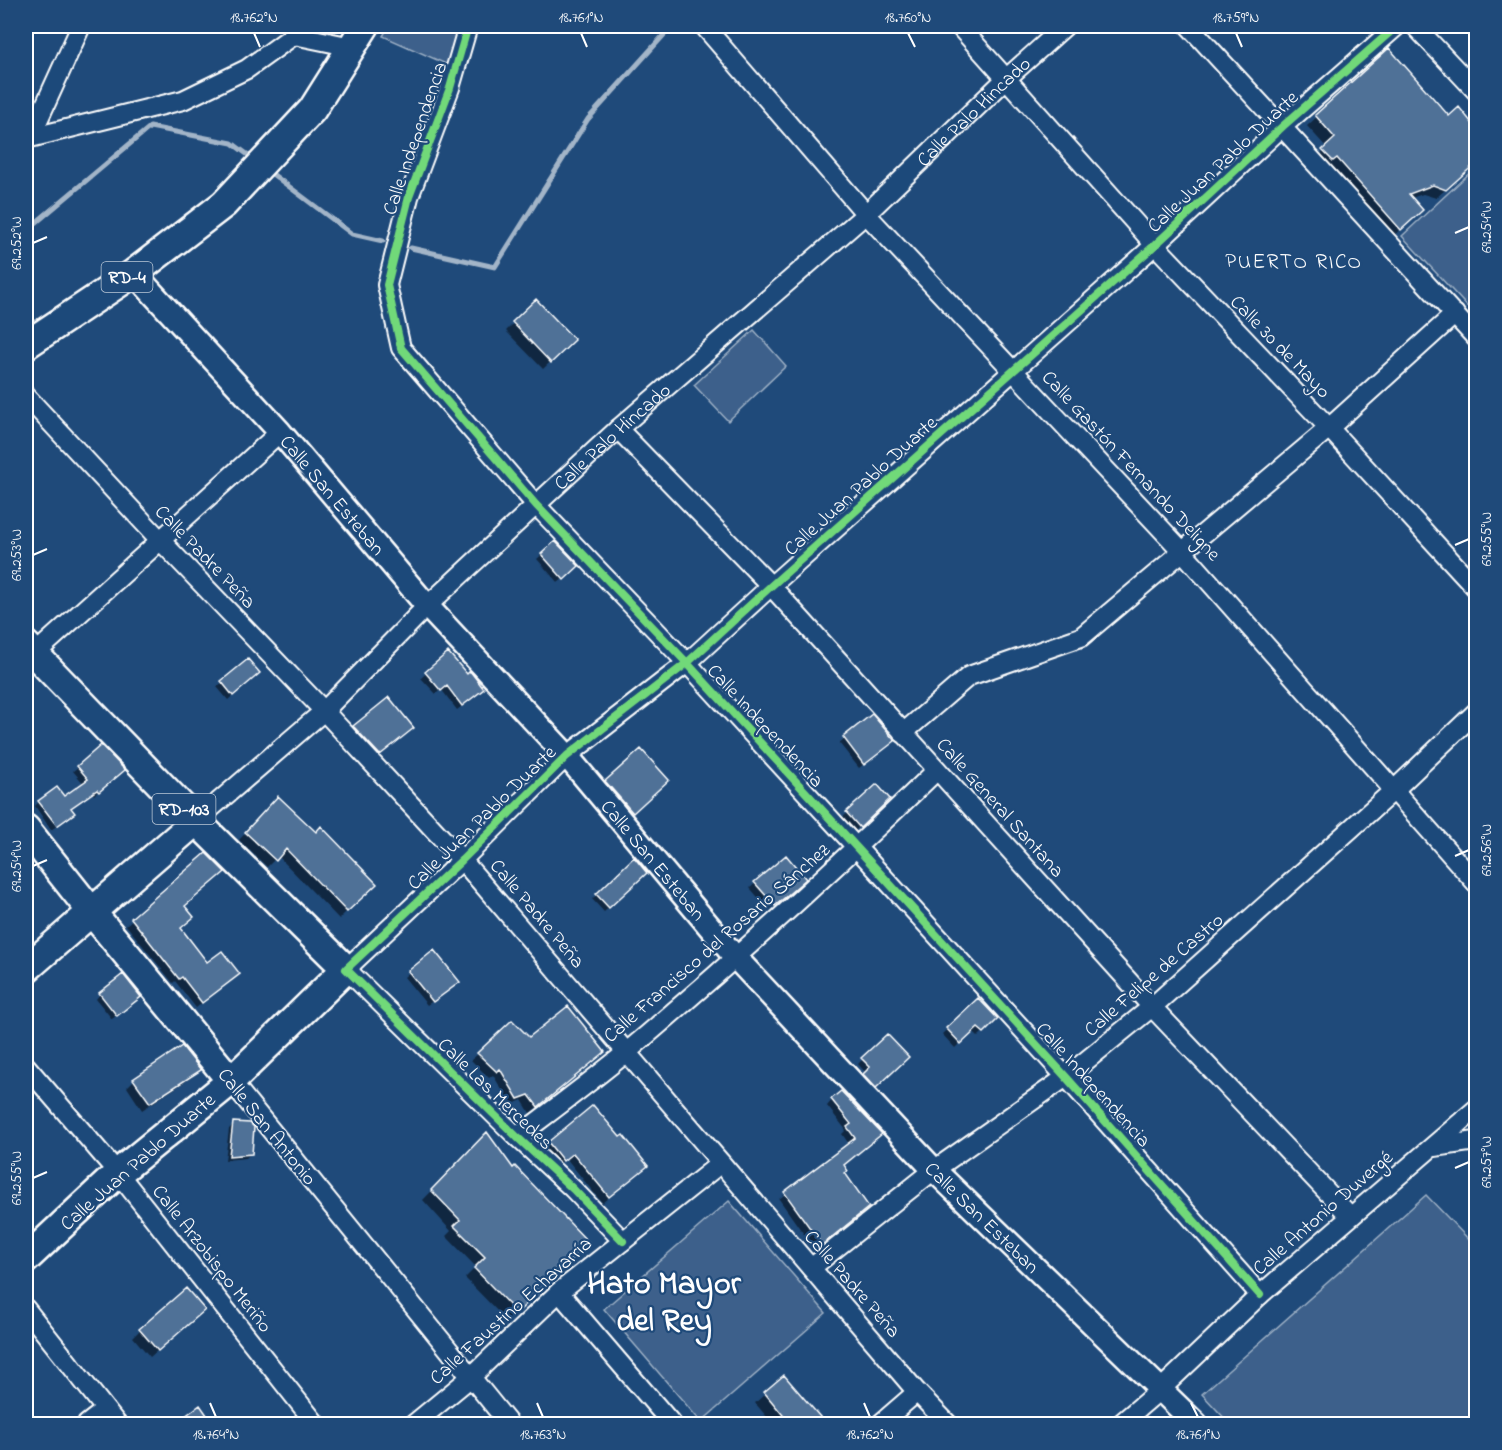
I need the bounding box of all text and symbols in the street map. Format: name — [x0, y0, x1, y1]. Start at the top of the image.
text: 18.762°N — [230, 7, 278, 29]
text: 18.761°N — [558, 7, 604, 29]
text: 18.760°N — [885, 7, 931, 29]
text: 18.759°N — [1213, 7, 1259, 29]
street label: Calle Palo Hincado — [911, 51, 1039, 175]
street label: Calle Independencia — [377, 58, 456, 219]
street label: Calle Juan Pablo Duarte — [1141, 85, 1306, 241]
text: 69.254°W — [1476, 201, 1498, 253]
text: 69.252°W — [6, 216, 28, 270]
district label: PUERTO RICO — [1225, 248, 1363, 278]
road number: RD-4 — [102, 262, 152, 292]
street label: Calle 30 de Mayo — [1222, 289, 1336, 406]
street label: Calle Gastón Fernando Deligne — [1033, 365, 1227, 569]
street label: Calle Palo Hincado — [548, 377, 678, 498]
street label: Calle Juan Pablo Duarte — [778, 410, 945, 564]
street label: Calle San Esteban — [272, 430, 391, 563]
street label: Calle Padre Peña — [147, 499, 262, 616]
text: 69.255°W — [1476, 512, 1498, 566]
text: 69.253°W — [6, 529, 28, 581]
street label: Calle Independencia — [699, 658, 829, 795]
street label: Calle General Santana — [928, 732, 1070, 885]
street label: Calle Juan Pablo Duarte — [401, 740, 564, 898]
road number: RD-103 — [152, 794, 216, 824]
street label: Calle San Esteban — [592, 794, 711, 928]
text: 69.256°W — [1476, 824, 1498, 876]
street label: Calle Francisco del Rosario Sánchez — [598, 837, 838, 1051]
text: 69.254°W — [6, 840, 28, 892]
street label: Calle Padre Peña — [482, 854, 591, 976]
street label: Calle Felipe de Castro — [1078, 907, 1231, 1045]
street label: Calle Independencia — [1028, 1016, 1157, 1155]
street label: Calle Las Mercedes — [430, 1032, 559, 1158]
street label: Calle San Antonio — [209, 1062, 323, 1193]
street label: Calle Juan Pablo Duarte — [54, 1087, 223, 1239]
text: 69.257°W — [1476, 1136, 1498, 1188]
street label: Calle Antonio Duvergé — [1247, 1144, 1401, 1284]
text: 69.255°W — [6, 1151, 28, 1205]
street label: Calle San Esteban — [916, 1156, 1045, 1282]
street label: Calle Arzobispo Meriño — [144, 1179, 278, 1340]
street label: Calle Padre Peña — [796, 1224, 906, 1345]
street label: Calle Faustino Echavarría — [424, 1231, 599, 1393]
district label: Hato Mayor del Rey — [587, 1262, 742, 1347]
text: 18.764°N — [193, 1424, 239, 1446]
text: 18.763°N — [520, 1424, 566, 1446]
text: 18.762°N — [846, 1424, 894, 1446]
text: 18.761°N — [1175, 1424, 1221, 1446]

